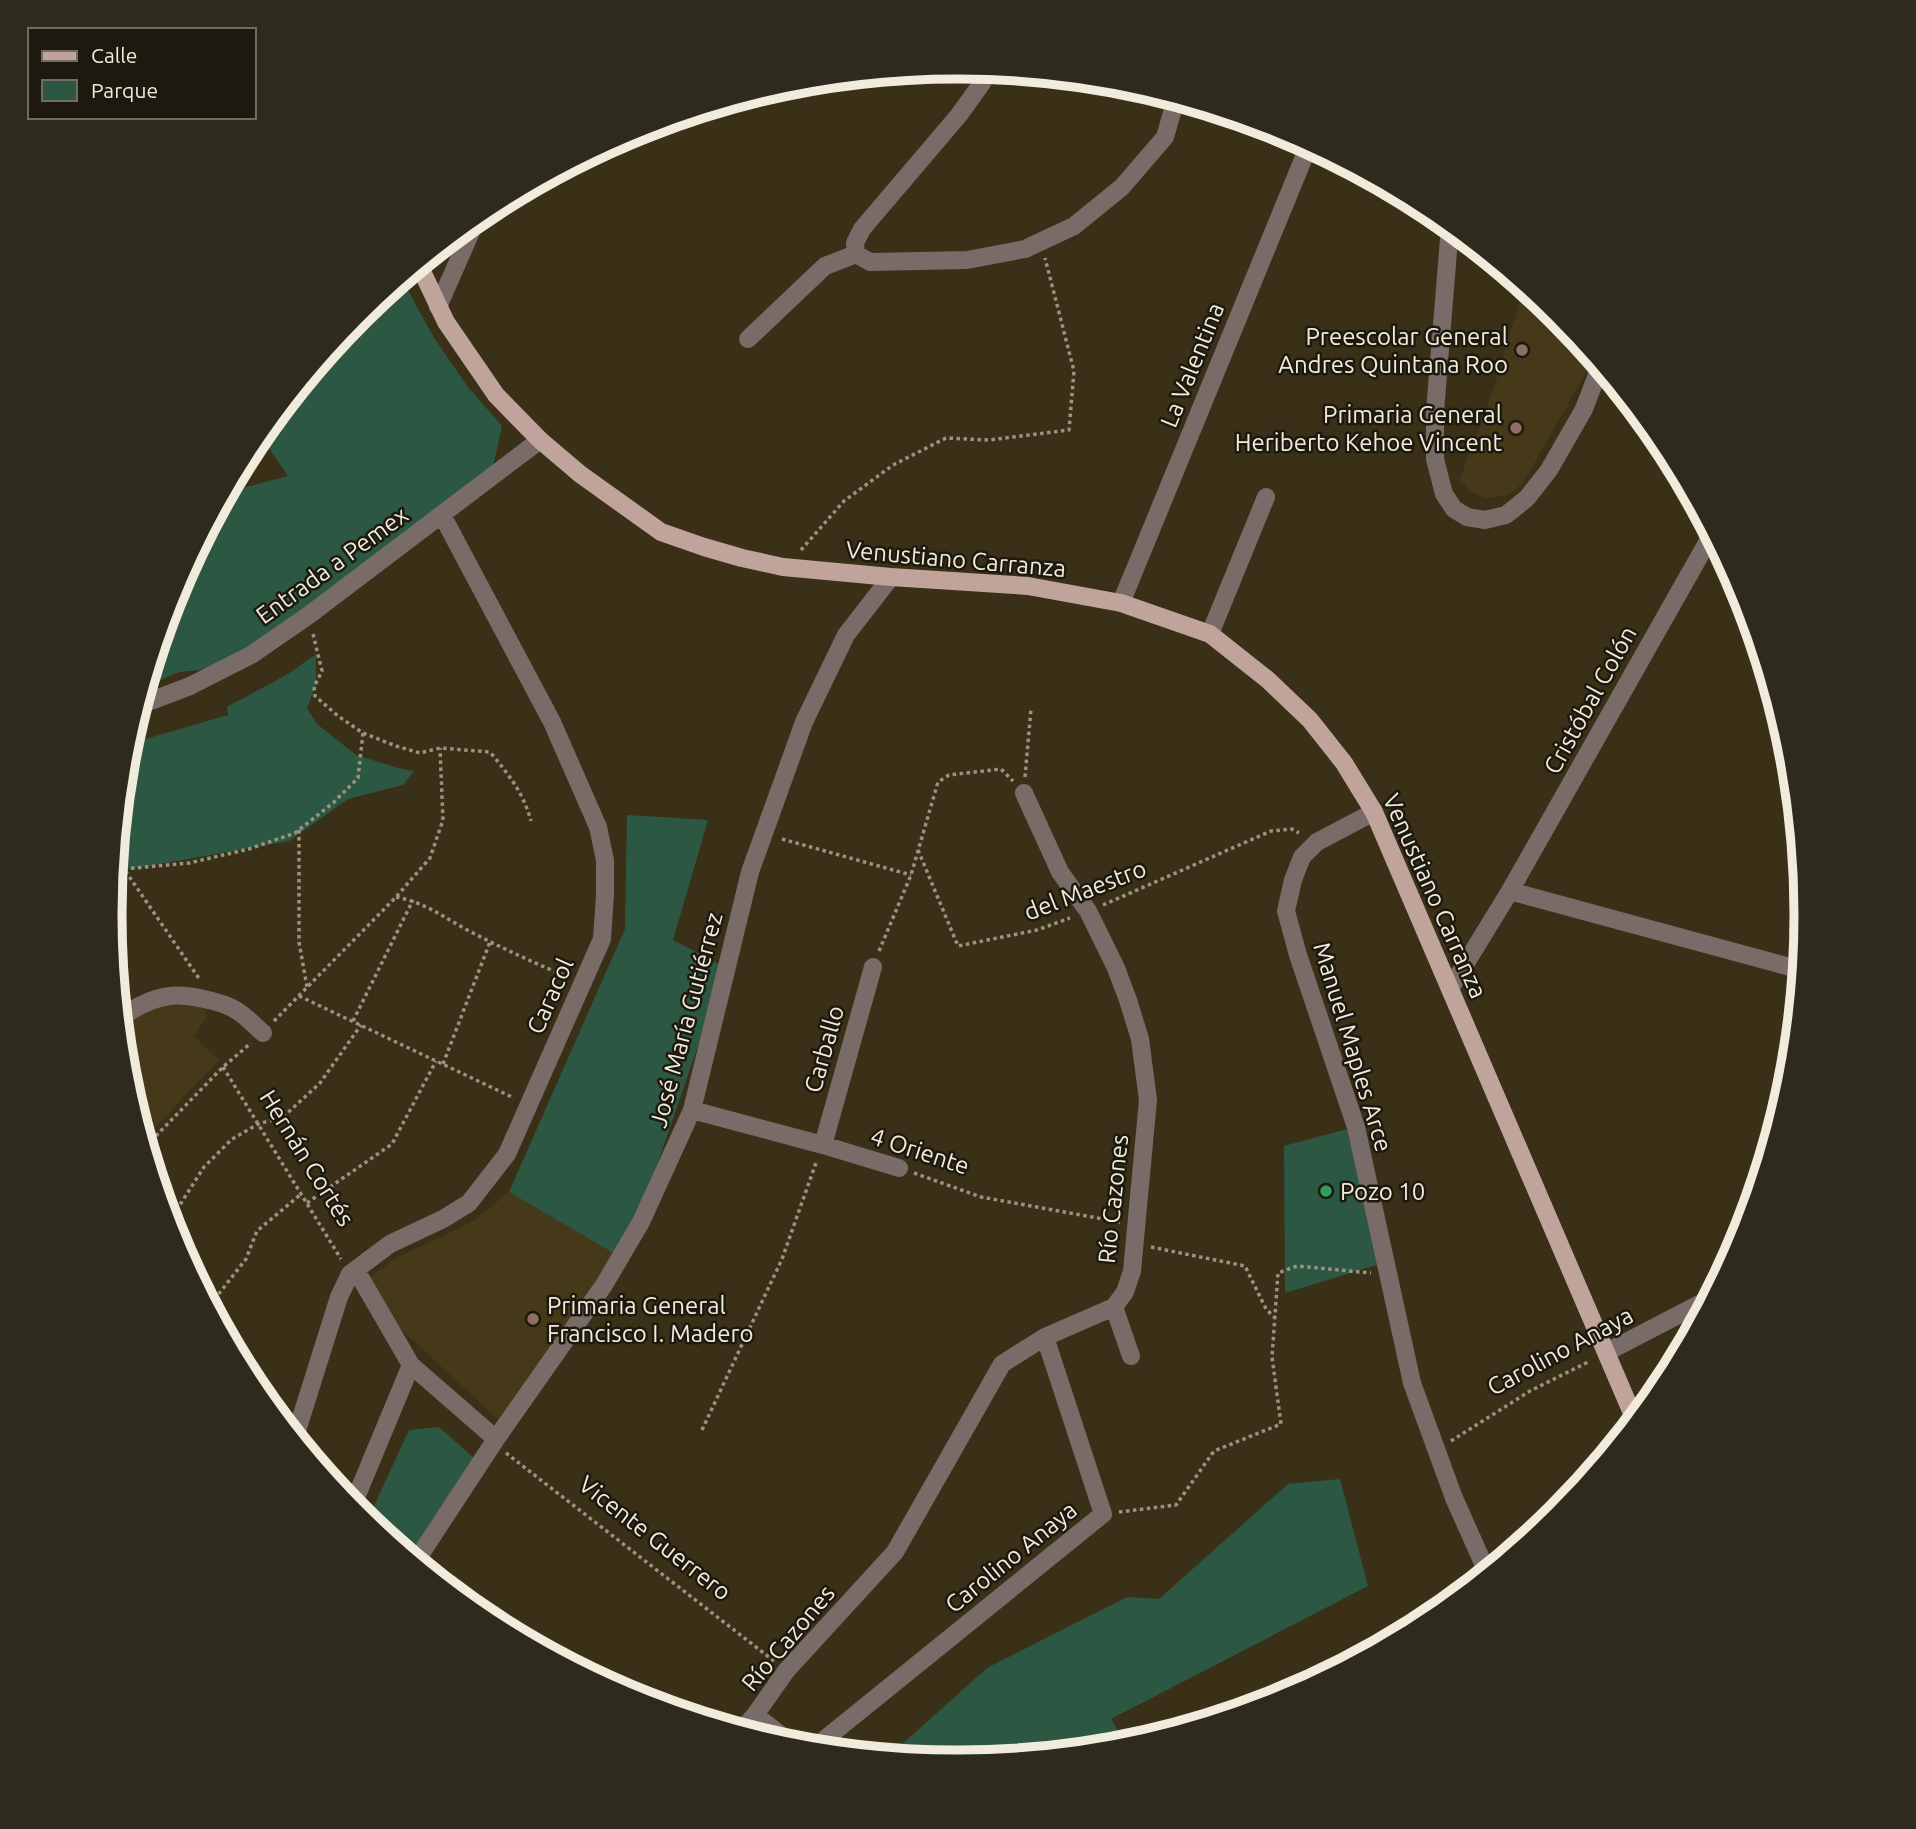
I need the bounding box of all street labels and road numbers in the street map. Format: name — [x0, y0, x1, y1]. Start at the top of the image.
street label: La Valentina — [1155, 299, 1229, 431]
street label: Entrada a Pemex — [251, 501, 413, 629]
street label: Venustiano Carranza — [845, 536, 1067, 582]
street label: Cristóbal Colón — [1538, 622, 1642, 778]
street label: Venustiano Carranza — [1378, 790, 1492, 1002]
street label: del Maestro — [1020, 854, 1150, 926]
street label: José María Gutiérrez — [644, 910, 728, 1130]
street label: Manuel Maples Arce — [1308, 939, 1398, 1155]
street label: Caracol — [521, 954, 579, 1038]
street label: Carballo — [799, 1002, 849, 1096]
street label: Hernán Cortés — [254, 1085, 360, 1231]
street label: 4 Oriente — [867, 1122, 973, 1180]
street label: Río Cazones — [1093, 1133, 1133, 1265]
street label: Carolino Anaya — [1483, 1301, 1637, 1401]
street label: Vicente Guerrero — [574, 1470, 736, 1606]
street label: Carolino Anaya — [940, 1496, 1082, 1618]
street label: Río Cazones — [736, 1580, 840, 1696]

